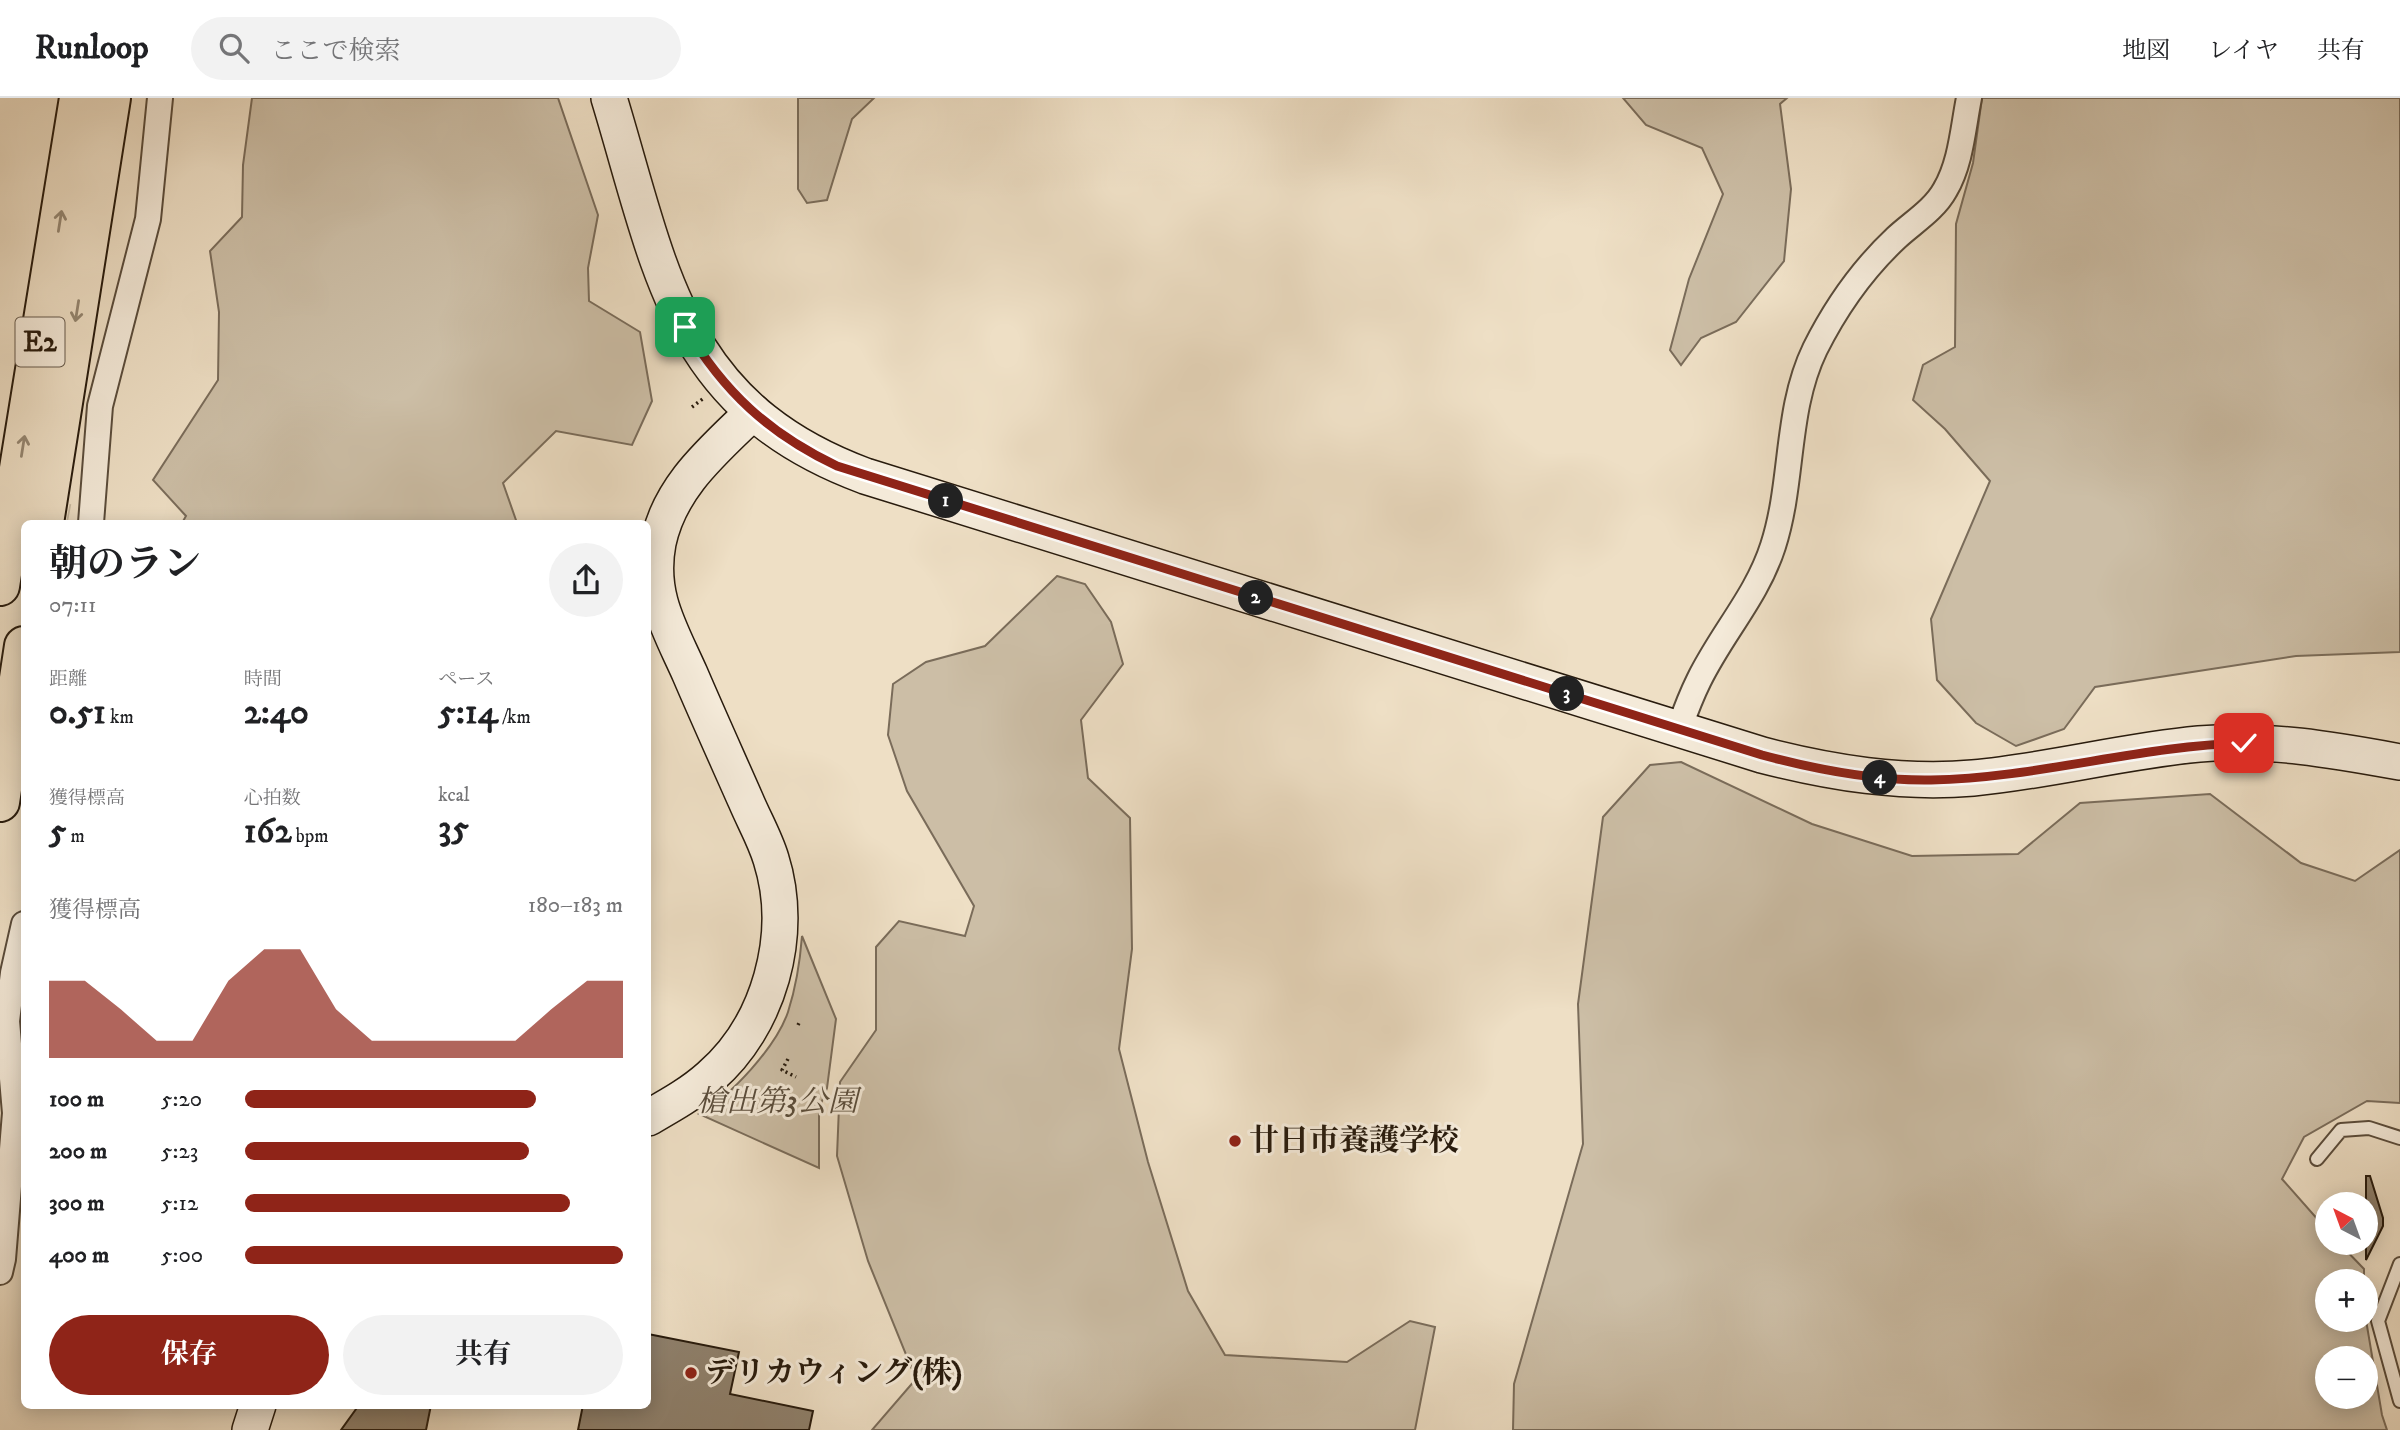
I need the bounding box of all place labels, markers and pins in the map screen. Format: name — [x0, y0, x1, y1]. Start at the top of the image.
pin — [655, 297, 715, 357]
pin: 1 — [928, 484, 964, 518]
pin: 2 — [1238, 580, 1274, 616]
pin: 3 — [1550, 676, 1584, 712]
pin — [2214, 713, 2274, 773]
pin: 4 — [1862, 760, 1898, 796]
place label: 廿日市養護学校 — [1249, 1123, 1459, 1160]
marker: 廿日市養護学校 — [1227, 1133, 1243, 1149]
place label: デリカウィング(株) — [705, 1355, 962, 1392]
marker: デリカウィング(株) — [683, 1365, 699, 1381]

